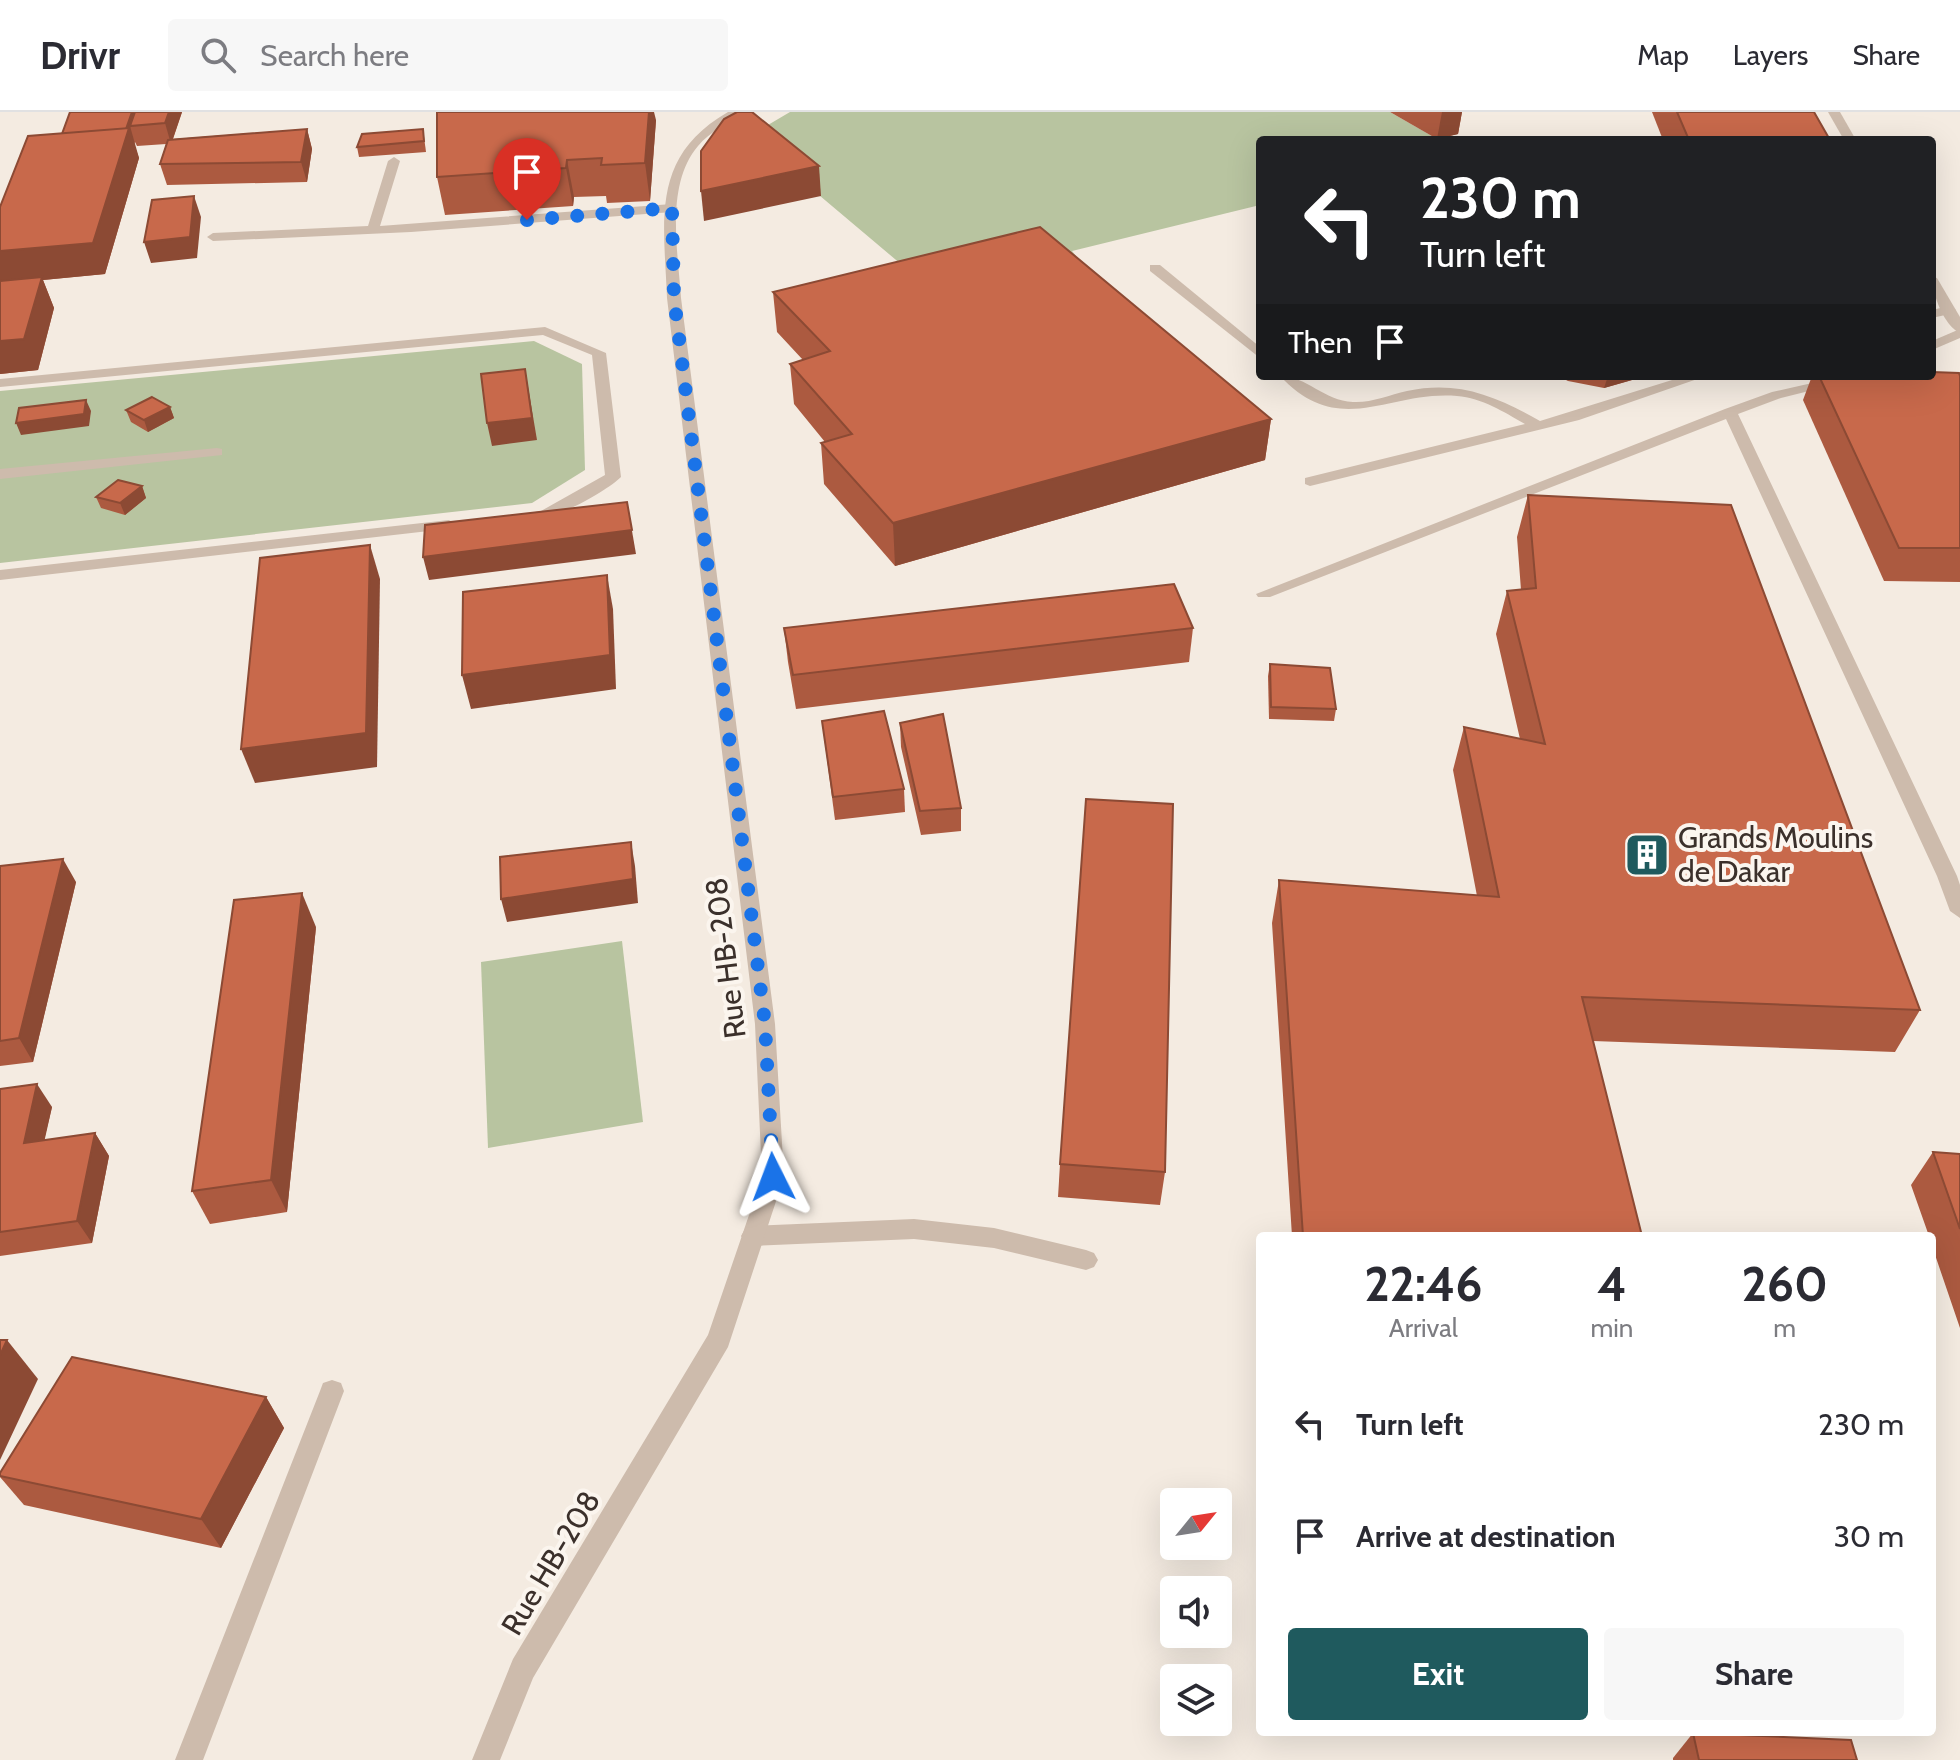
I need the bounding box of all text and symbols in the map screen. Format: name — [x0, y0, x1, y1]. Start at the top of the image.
search box — [168, 19, 728, 91]
text: Drivr — [40, 32, 120, 79]
icon: search — [196, 33, 240, 77]
text: Search here — [260, 37, 409, 74]
text: Map — [1637, 38, 1689, 72]
text: Layers — [1733, 38, 1808, 72]
text: Share — [1852, 38, 1920, 72]
pin — [493, 138, 561, 220]
icon: arrive — [505, 150, 549, 194]
text: 230 m — [1420, 164, 1581, 232]
icon: left — [1288, 168, 1392, 272]
text: Turn left — [1420, 232, 1545, 276]
icon: arrive — [1368, 320, 1412, 364]
text: Then — [1288, 324, 1352, 361]
place label: Grands Moulins de Dakar — [1678, 819, 1873, 890]
building icon: Grands Moulins de Dakar — [1623, 831, 1671, 879]
street label: Rue HB-208 — [697, 876, 754, 1041]
position arrow — [731, 1135, 815, 1219]
text: 22:46 — [1364, 1255, 1482, 1313]
text: 4 — [1597, 1255, 1627, 1313]
text: 260 — [1742, 1255, 1828, 1313]
text: Arrival — [1389, 1312, 1458, 1344]
text: min — [1591, 1312, 1633, 1344]
text: m — [1773, 1312, 1796, 1344]
icon: left — [1288, 1402, 1332, 1446]
text: Turn left — [1356, 1406, 1464, 1443]
text: 230 m — [1818, 1406, 1904, 1443]
street label: Rue HB-208 — [493, 1484, 608, 1642]
north arrow — [1160, 1488, 1232, 1560]
map controls — [1160, 1488, 1232, 1736]
icon: arrive — [1288, 1514, 1332, 1558]
text: Arrive at destination — [1356, 1518, 1616, 1555]
text: 30 m — [1834, 1518, 1904, 1555]
button: sound — [1160, 1576, 1232, 1648]
button: Exit — [1288, 1628, 1588, 1720]
button: Share — [1604, 1628, 1904, 1720]
button: layers — [1160, 1664, 1232, 1736]

